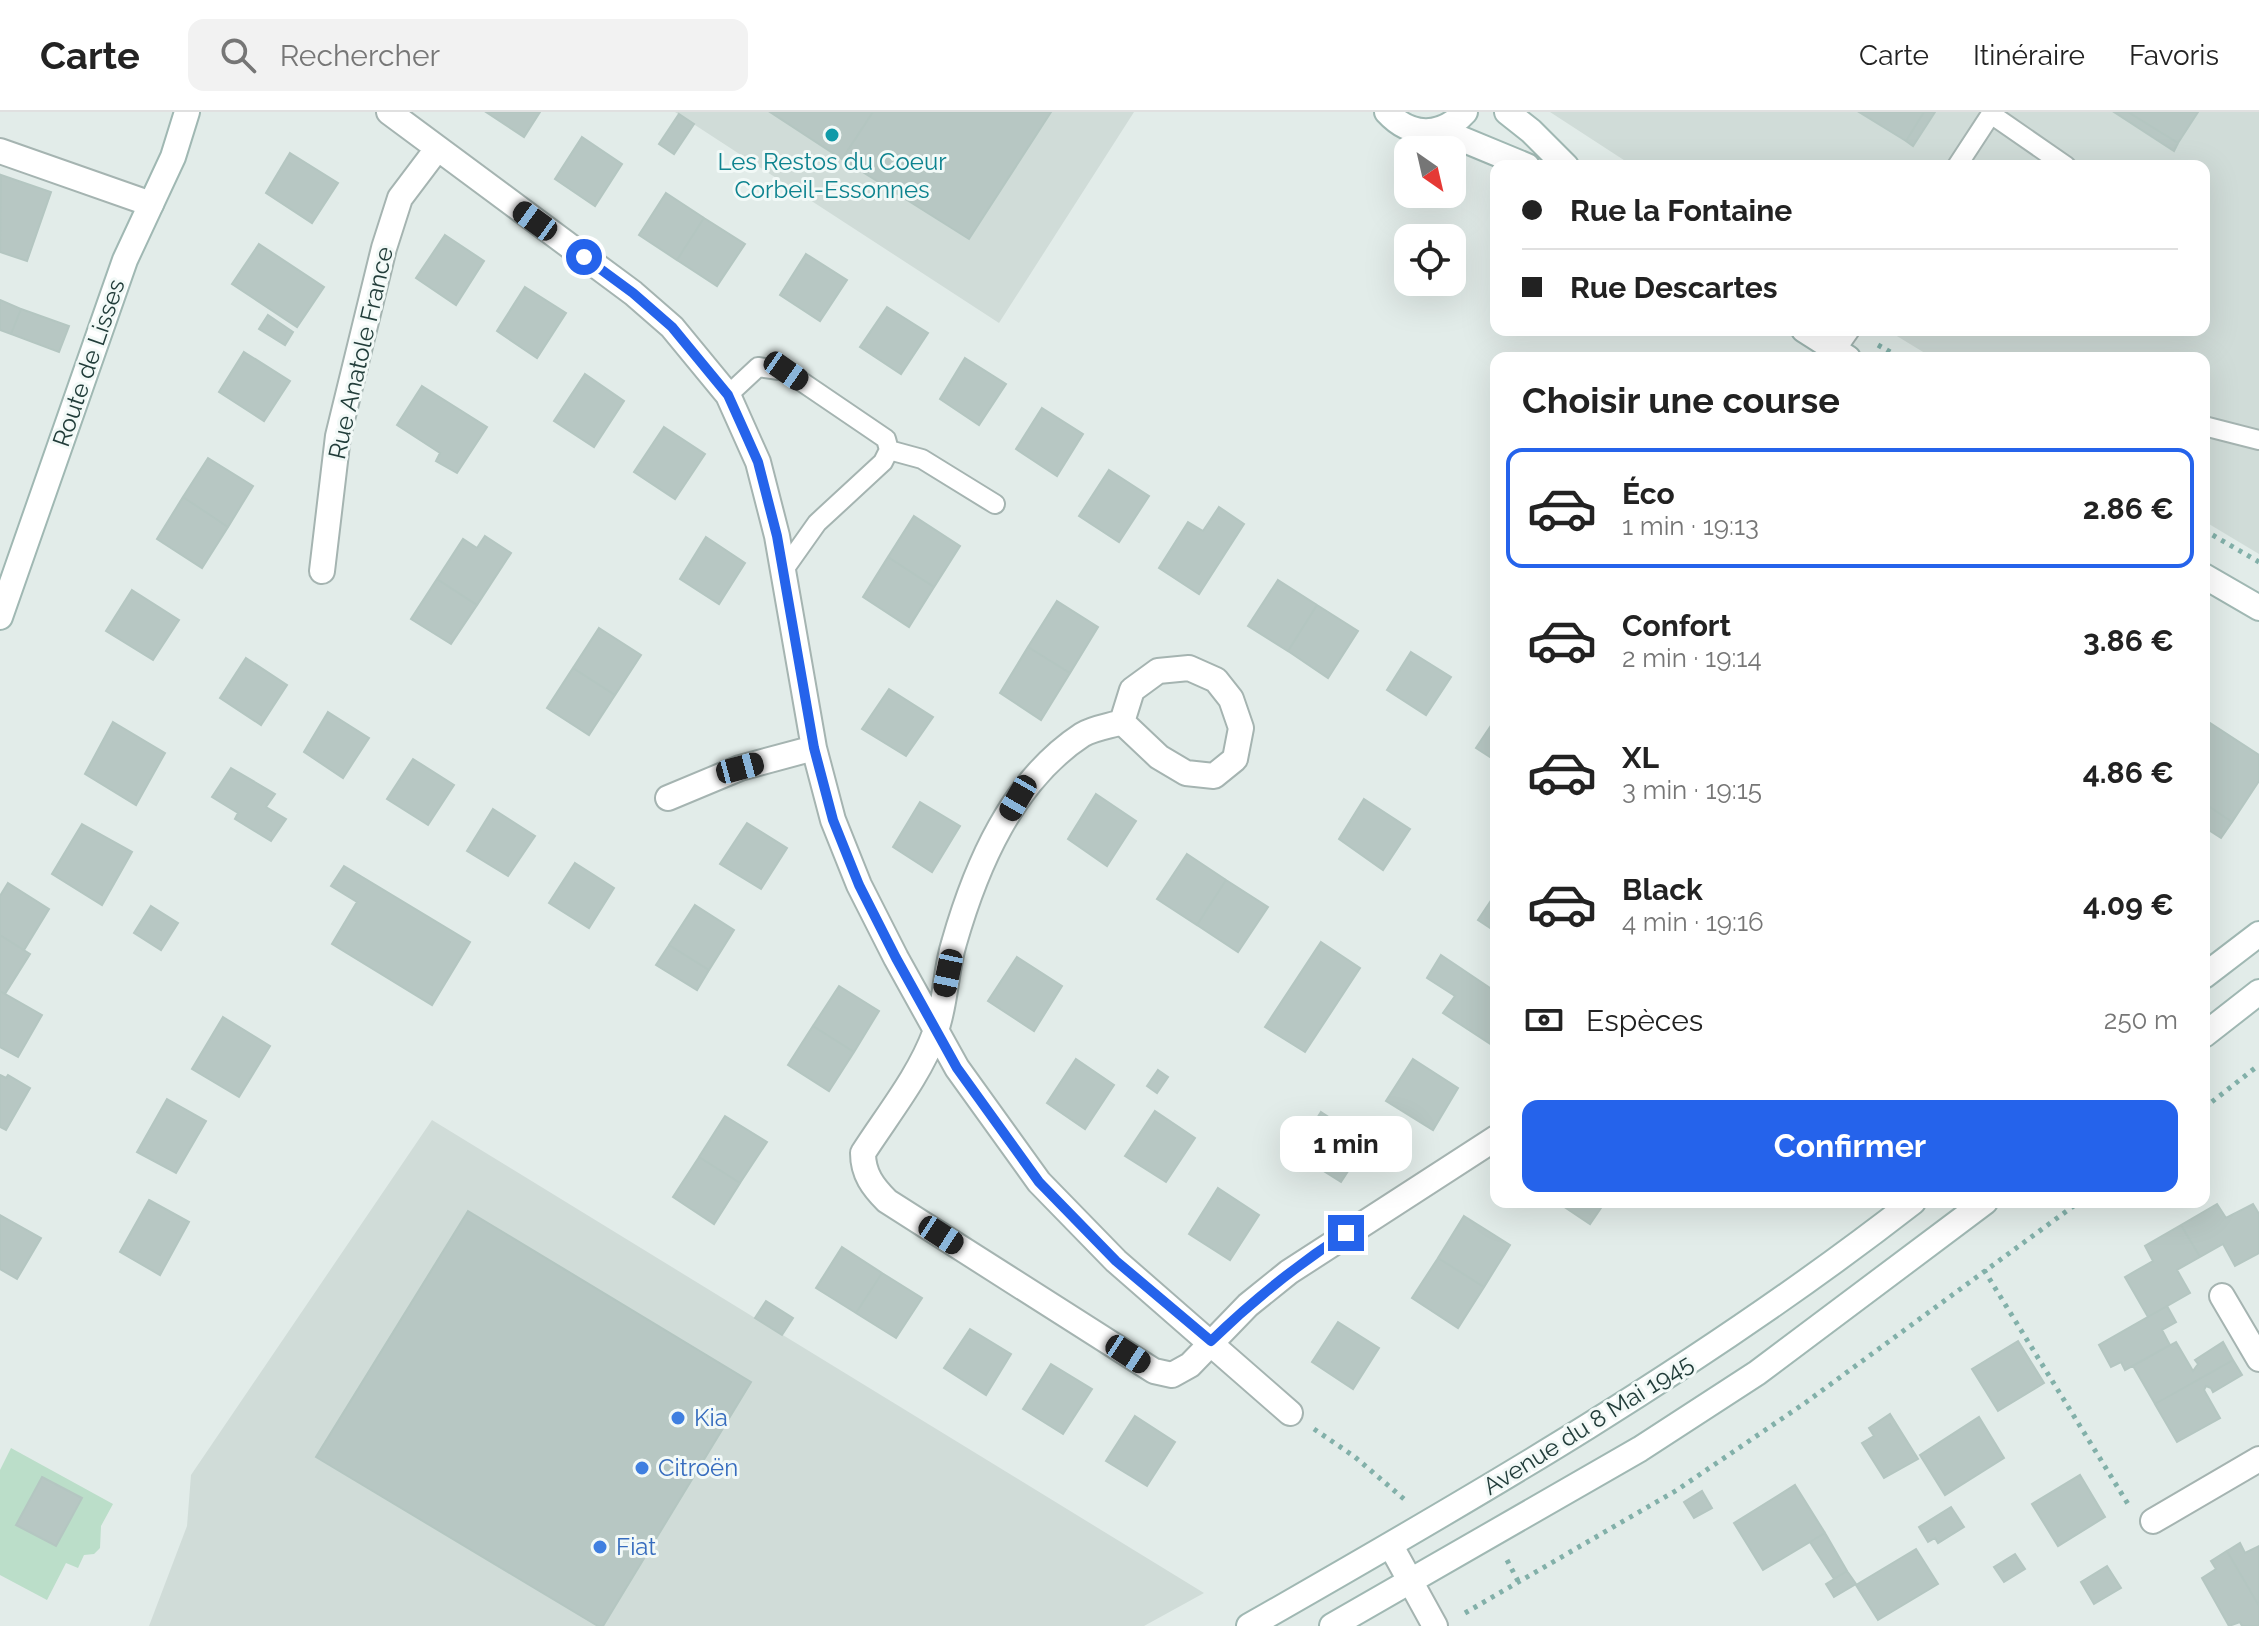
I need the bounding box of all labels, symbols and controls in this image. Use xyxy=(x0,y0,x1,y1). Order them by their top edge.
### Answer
search box xyxy=(188,19,748,91)
text: Carte xyxy=(40,33,140,78)
icon: search xyxy=(216,33,260,77)
text: Rechercher xyxy=(280,38,440,73)
text: Carte xyxy=(1859,39,1929,72)
text: Itinéraire xyxy=(1973,39,2085,72)
text: Favoris xyxy=(2129,39,2219,72)
marker: Les Restos du Coeur Corbeil-Essonnes xyxy=(823,126,841,144)
north arrow xyxy=(1394,136,1466,208)
map controls xyxy=(1394,136,1466,296)
place label: Les Restos du Coeur Corbeil-Essonnes xyxy=(717,147,947,204)
text: Rue la Fontaine xyxy=(1570,193,1792,228)
car xyxy=(509,197,561,245)
button: locate xyxy=(1394,224,1466,296)
route start xyxy=(566,239,602,275)
street label: Rue Anatole France xyxy=(322,244,399,462)
text: Rue Descartes xyxy=(1570,270,1778,305)
street label: Route de Lisses xyxy=(46,275,131,450)
car xyxy=(759,347,813,395)
text: Choisir une course xyxy=(1522,379,1840,421)
icon: car xyxy=(1526,472,1598,544)
text: Éco xyxy=(1622,476,1675,511)
text: 2.86 € xyxy=(2083,491,2174,526)
text: 1 min · 19:13 xyxy=(1622,511,1759,541)
icon: car xyxy=(1526,604,1598,676)
text: Confort xyxy=(1622,608,1731,643)
text: 3.86 € xyxy=(2083,623,2174,658)
text: 2 min · 19:14 xyxy=(1622,643,1762,673)
icon: car xyxy=(1526,736,1598,808)
text: XL xyxy=(1622,740,1659,775)
car xyxy=(714,750,766,786)
text: 4.86 € xyxy=(2083,755,2174,790)
car xyxy=(996,771,1040,825)
text: 3 min · 19:15 xyxy=(1622,775,1762,805)
icon: car xyxy=(1526,868,1598,940)
text: Black xyxy=(1622,872,1703,907)
text: 4.09 € xyxy=(2083,887,2174,922)
text: 4 min · 19:16 xyxy=(1622,907,1764,937)
car xyxy=(931,947,965,999)
icon: cash xyxy=(1522,998,1566,1042)
text: Espèces xyxy=(1586,1003,1703,1038)
text: 250 m xyxy=(2104,1005,2178,1035)
button: Confirmer xyxy=(1522,1100,2178,1192)
callout: 1 min xyxy=(1280,1117,1412,1173)
text: 1 min xyxy=(1313,1129,1379,1159)
car xyxy=(914,1212,968,1258)
route end xyxy=(1328,1215,1364,1251)
car xyxy=(1101,1331,1155,1377)
street label: Avenue du 8 Mai 1945 xyxy=(1477,1348,1698,1501)
place label: Kia xyxy=(694,1403,728,1432)
marker: Kia xyxy=(669,1409,687,1427)
place label: Citroën xyxy=(658,1453,738,1482)
marker: Citroën xyxy=(633,1459,651,1477)
place label: Fiat xyxy=(616,1532,656,1561)
marker: Fiat xyxy=(591,1538,609,1556)

